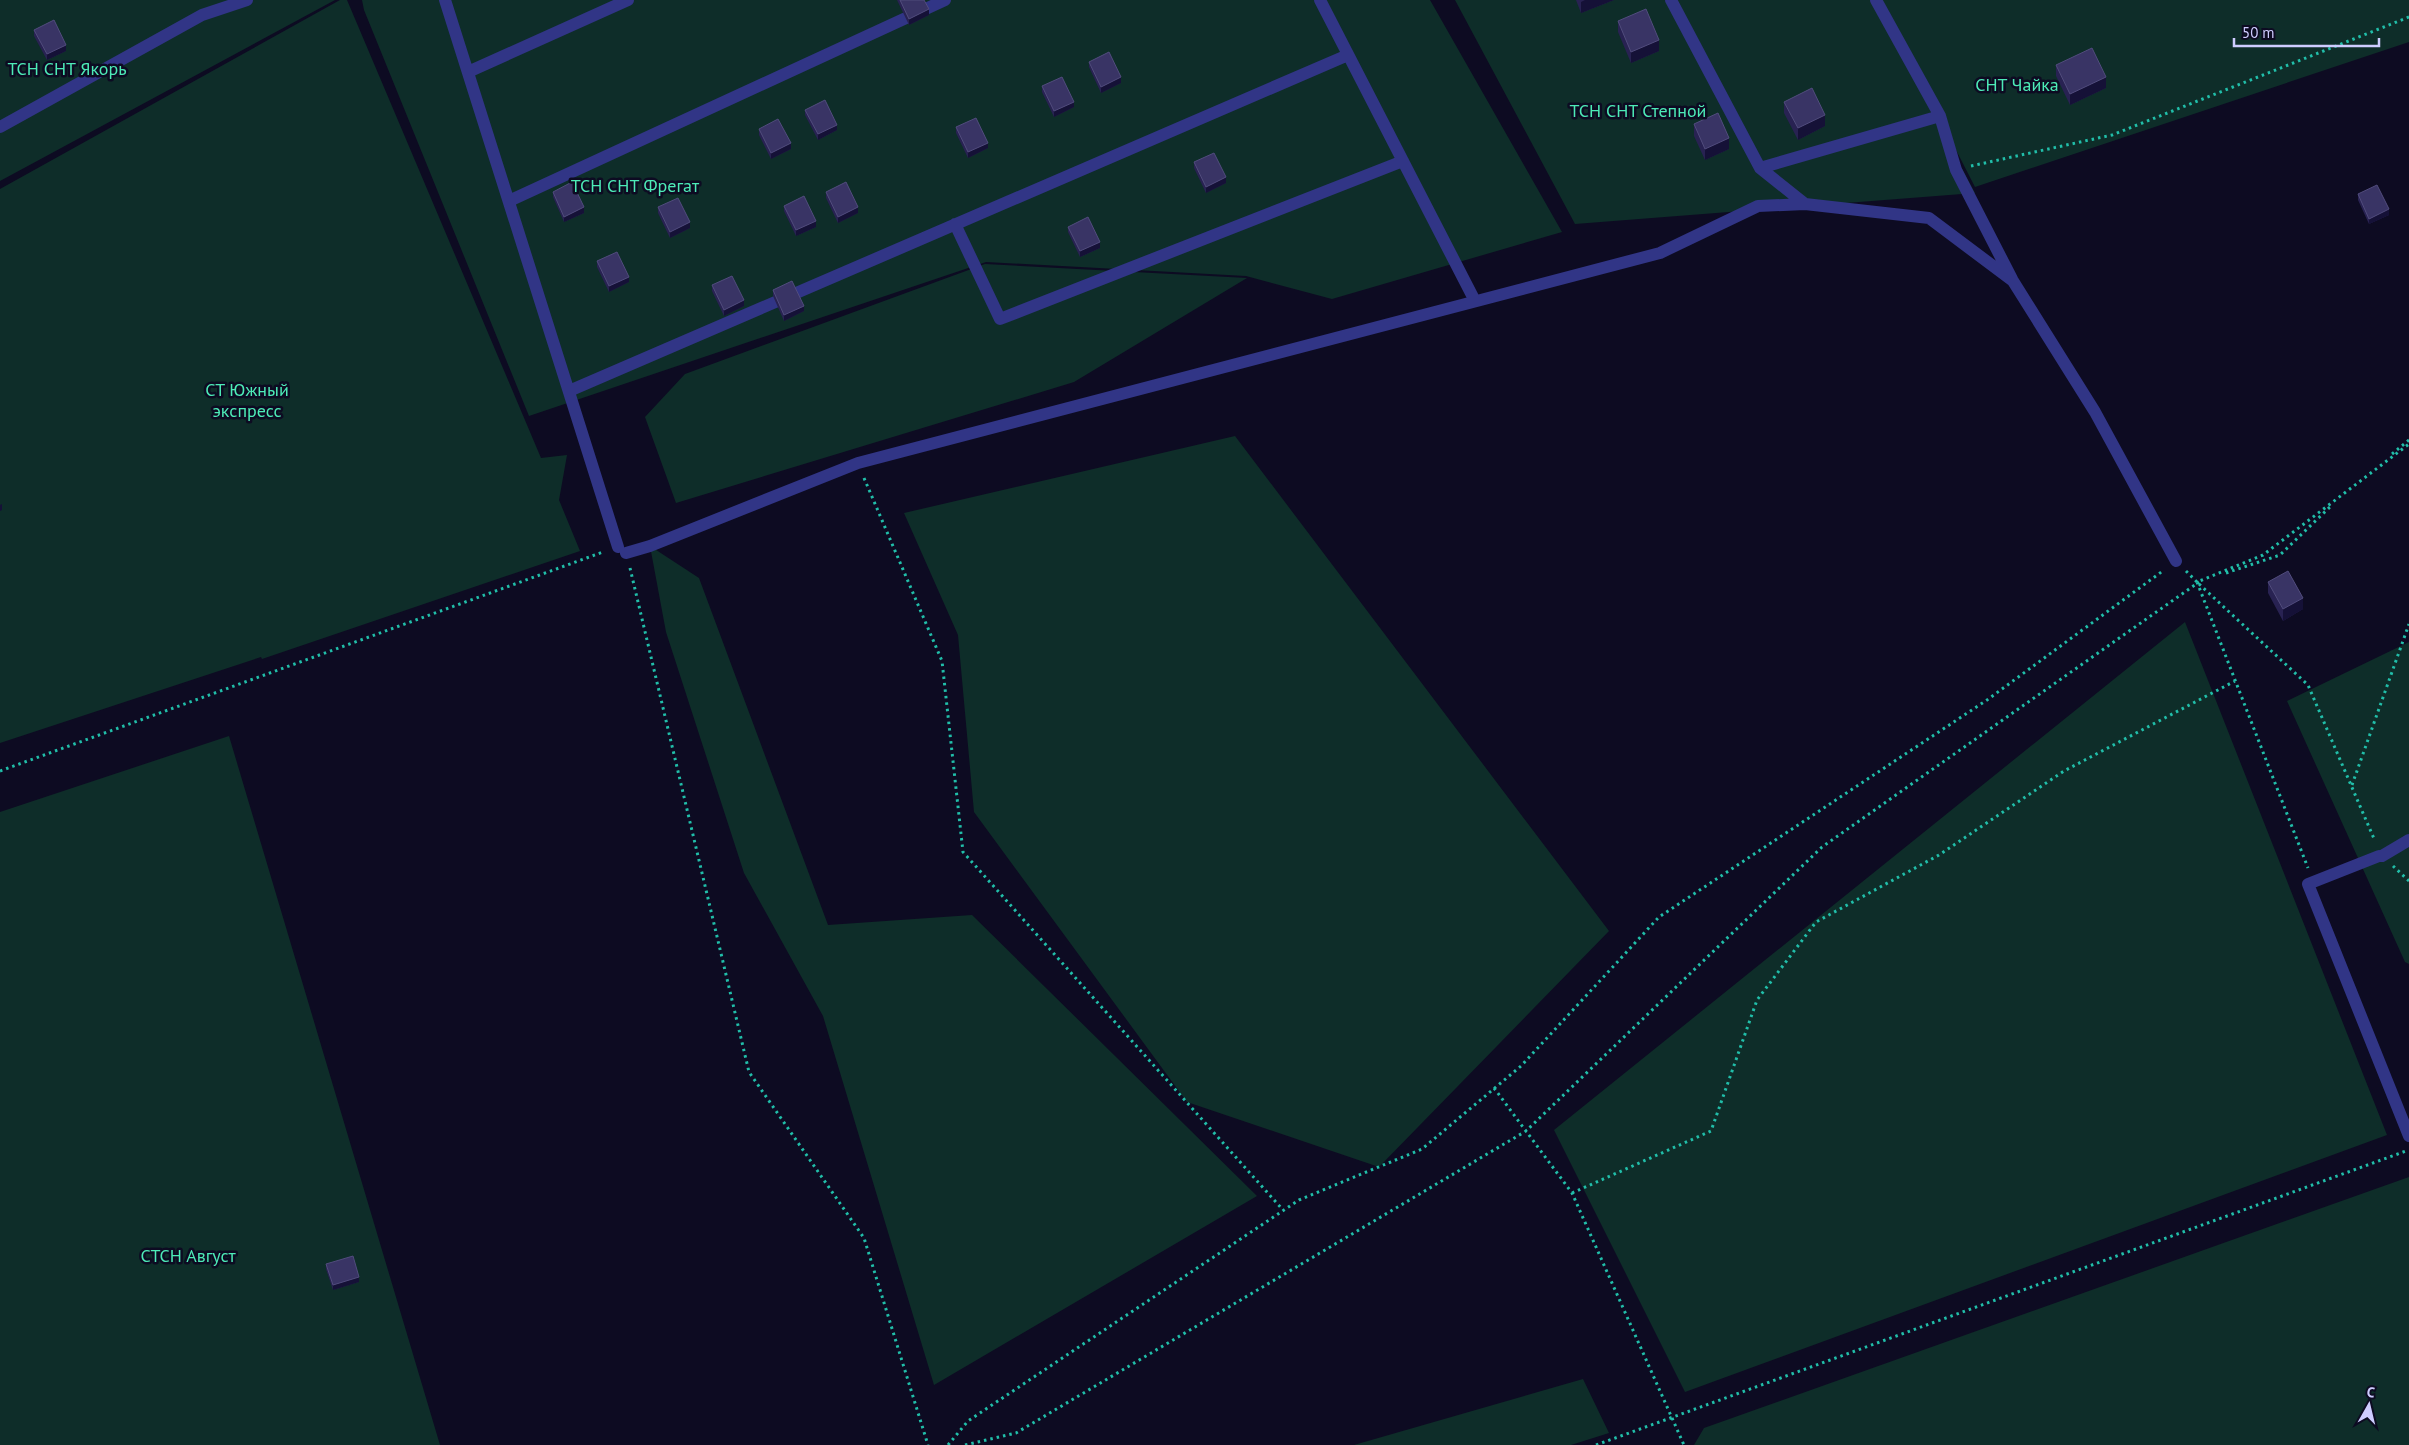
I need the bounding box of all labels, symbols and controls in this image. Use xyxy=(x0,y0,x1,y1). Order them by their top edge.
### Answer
scale bar xyxy=(2234,15,2379,47)
text: 50 m xyxy=(2242,23,2275,42)
park label: ТСН СНТ Якорь xyxy=(7,57,127,80)
park label: СНТ Чайка xyxy=(1975,73,2059,96)
park label: ТСН СНТ Степной xyxy=(1570,99,1706,122)
park label: ТСН СНТ Фрегат xyxy=(571,174,700,197)
park label: СТ Южный экспресс xyxy=(205,378,289,422)
park label: СТСН Август xyxy=(140,1244,236,1267)
north arrow xyxy=(2344,1380,2394,1430)
text: С xyxy=(2366,1383,2376,1402)

